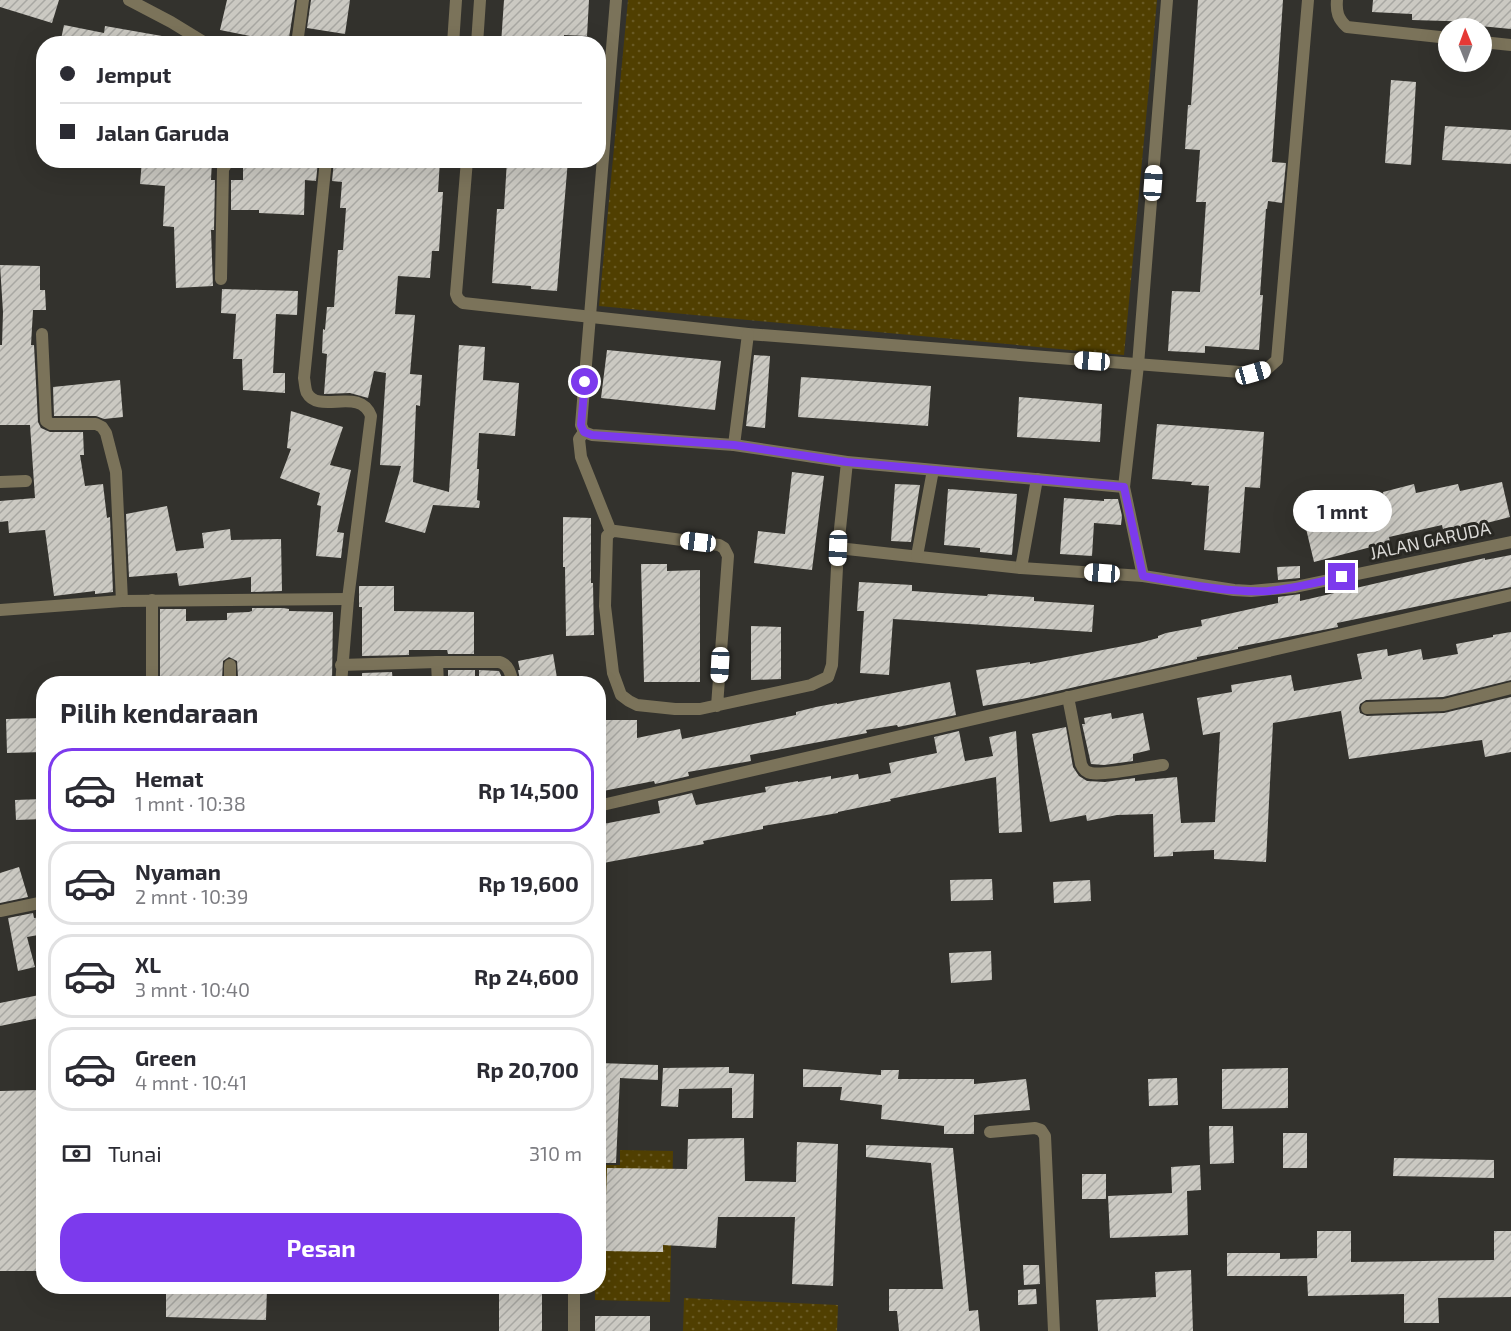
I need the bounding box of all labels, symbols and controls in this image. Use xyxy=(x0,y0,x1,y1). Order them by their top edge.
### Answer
north arrow xyxy=(1438,18,1492,72)
map controls xyxy=(1438,18,1492,72)
text: Jemput xyxy=(96,61,171,87)
text: Jalan Garuda xyxy=(96,119,229,145)
car xyxy=(1143,164,1163,202)
car xyxy=(1073,351,1111,371)
car xyxy=(1233,359,1273,387)
route start xyxy=(571,368,598,395)
callout: 1 mnt xyxy=(1292,490,1392,532)
text: 1 mnt xyxy=(1317,499,1368,523)
street label: JALAN GARUDA xyxy=(1367,516,1493,564)
car xyxy=(828,530,848,566)
car xyxy=(679,531,717,553)
car xyxy=(1083,563,1121,583)
route end xyxy=(1328,563,1355,590)
car xyxy=(710,647,730,683)
text: Pilih kendaraan xyxy=(60,696,259,728)
icon: car xyxy=(63,763,117,817)
text: Hemat xyxy=(135,765,204,791)
text: Rp 14,500 xyxy=(478,777,579,803)
text: 1 mnt · 10:38 xyxy=(135,791,246,815)
icon: car xyxy=(63,856,117,910)
text: Nyaman xyxy=(135,858,221,884)
text: Rp 19,600 xyxy=(478,870,579,896)
text: 2 mnt · 10:39 xyxy=(135,884,248,908)
icon: car xyxy=(63,949,117,1003)
text: XL xyxy=(135,951,161,977)
text: Rp 24,600 xyxy=(474,963,579,989)
text: 3 mnt · 10:40 xyxy=(135,977,250,1001)
icon: car xyxy=(63,1042,117,1096)
text: Green xyxy=(135,1044,197,1070)
text: Rp 20,700 xyxy=(476,1056,579,1082)
text: 4 mnt · 10:41 xyxy=(135,1070,247,1094)
icon: cash xyxy=(60,1137,93,1170)
text: Tunai xyxy=(108,1140,162,1166)
text: 310 m xyxy=(529,1141,582,1165)
button: Pesan xyxy=(60,1213,582,1282)

